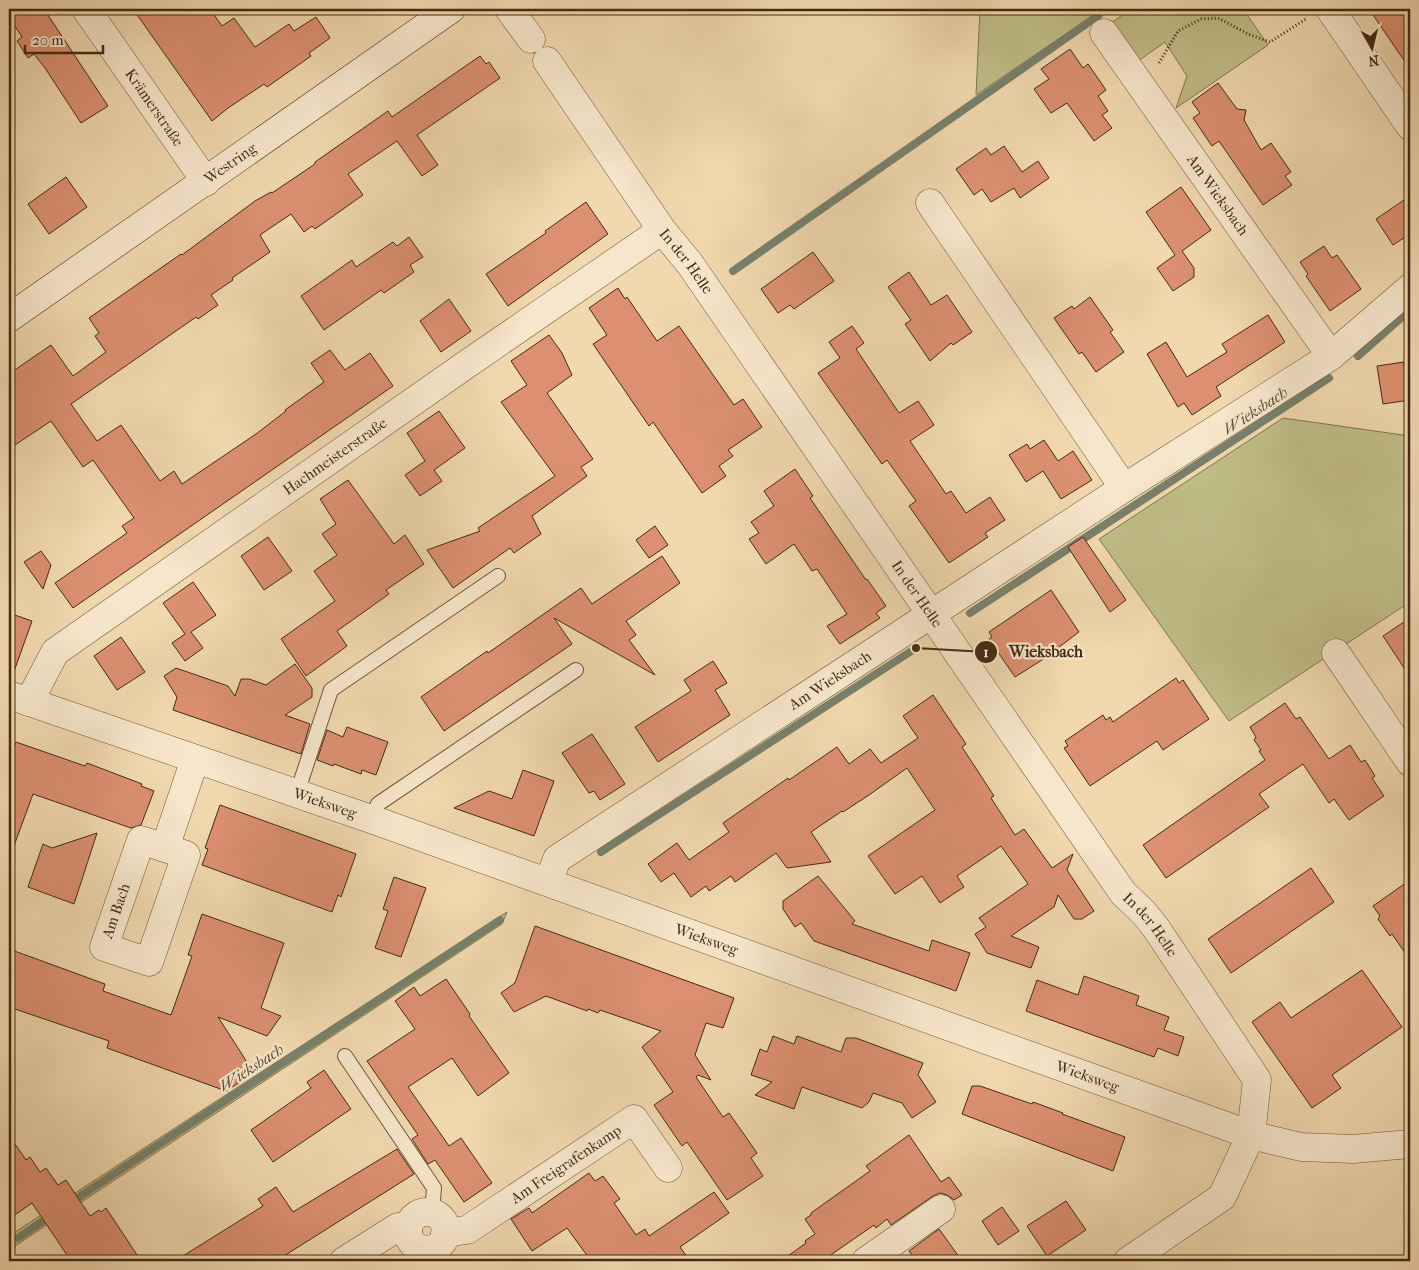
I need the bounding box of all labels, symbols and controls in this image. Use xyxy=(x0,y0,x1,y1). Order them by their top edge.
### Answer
scale bar xyxy=(25,22,102,54)
north arrow xyxy=(1346,22,1396,72)
text: 20 m xyxy=(32,31,64,49)
text: N xyxy=(1367,51,1380,70)
street label: Krämerstraße xyxy=(121,65,188,150)
street label: Westring xyxy=(200,138,261,188)
street label: Am Wieksbach xyxy=(1183,150,1253,239)
street label: In der Helle xyxy=(656,225,717,298)
water label: Wieksbach xyxy=(1219,383,1291,438)
street label: Hachmeisterstraße xyxy=(280,413,391,499)
street label: In der Helle xyxy=(888,557,947,631)
callout: Wieksbach xyxy=(974,636,1093,667)
text: Wieksbach xyxy=(1008,642,1084,661)
text: 1 xyxy=(983,643,989,661)
street label: Am Wieksbach xyxy=(785,647,875,714)
street label: Wieksweg xyxy=(290,784,360,823)
street label: Am Bach xyxy=(98,881,134,942)
street label: In der Helle xyxy=(1119,889,1182,961)
street label: Wieksweg xyxy=(671,919,741,959)
water label: Wieksbach xyxy=(215,1040,287,1095)
street label: Wieksweg xyxy=(1053,1056,1123,1096)
street label: Am Freigrafenkamp xyxy=(506,1121,625,1208)

